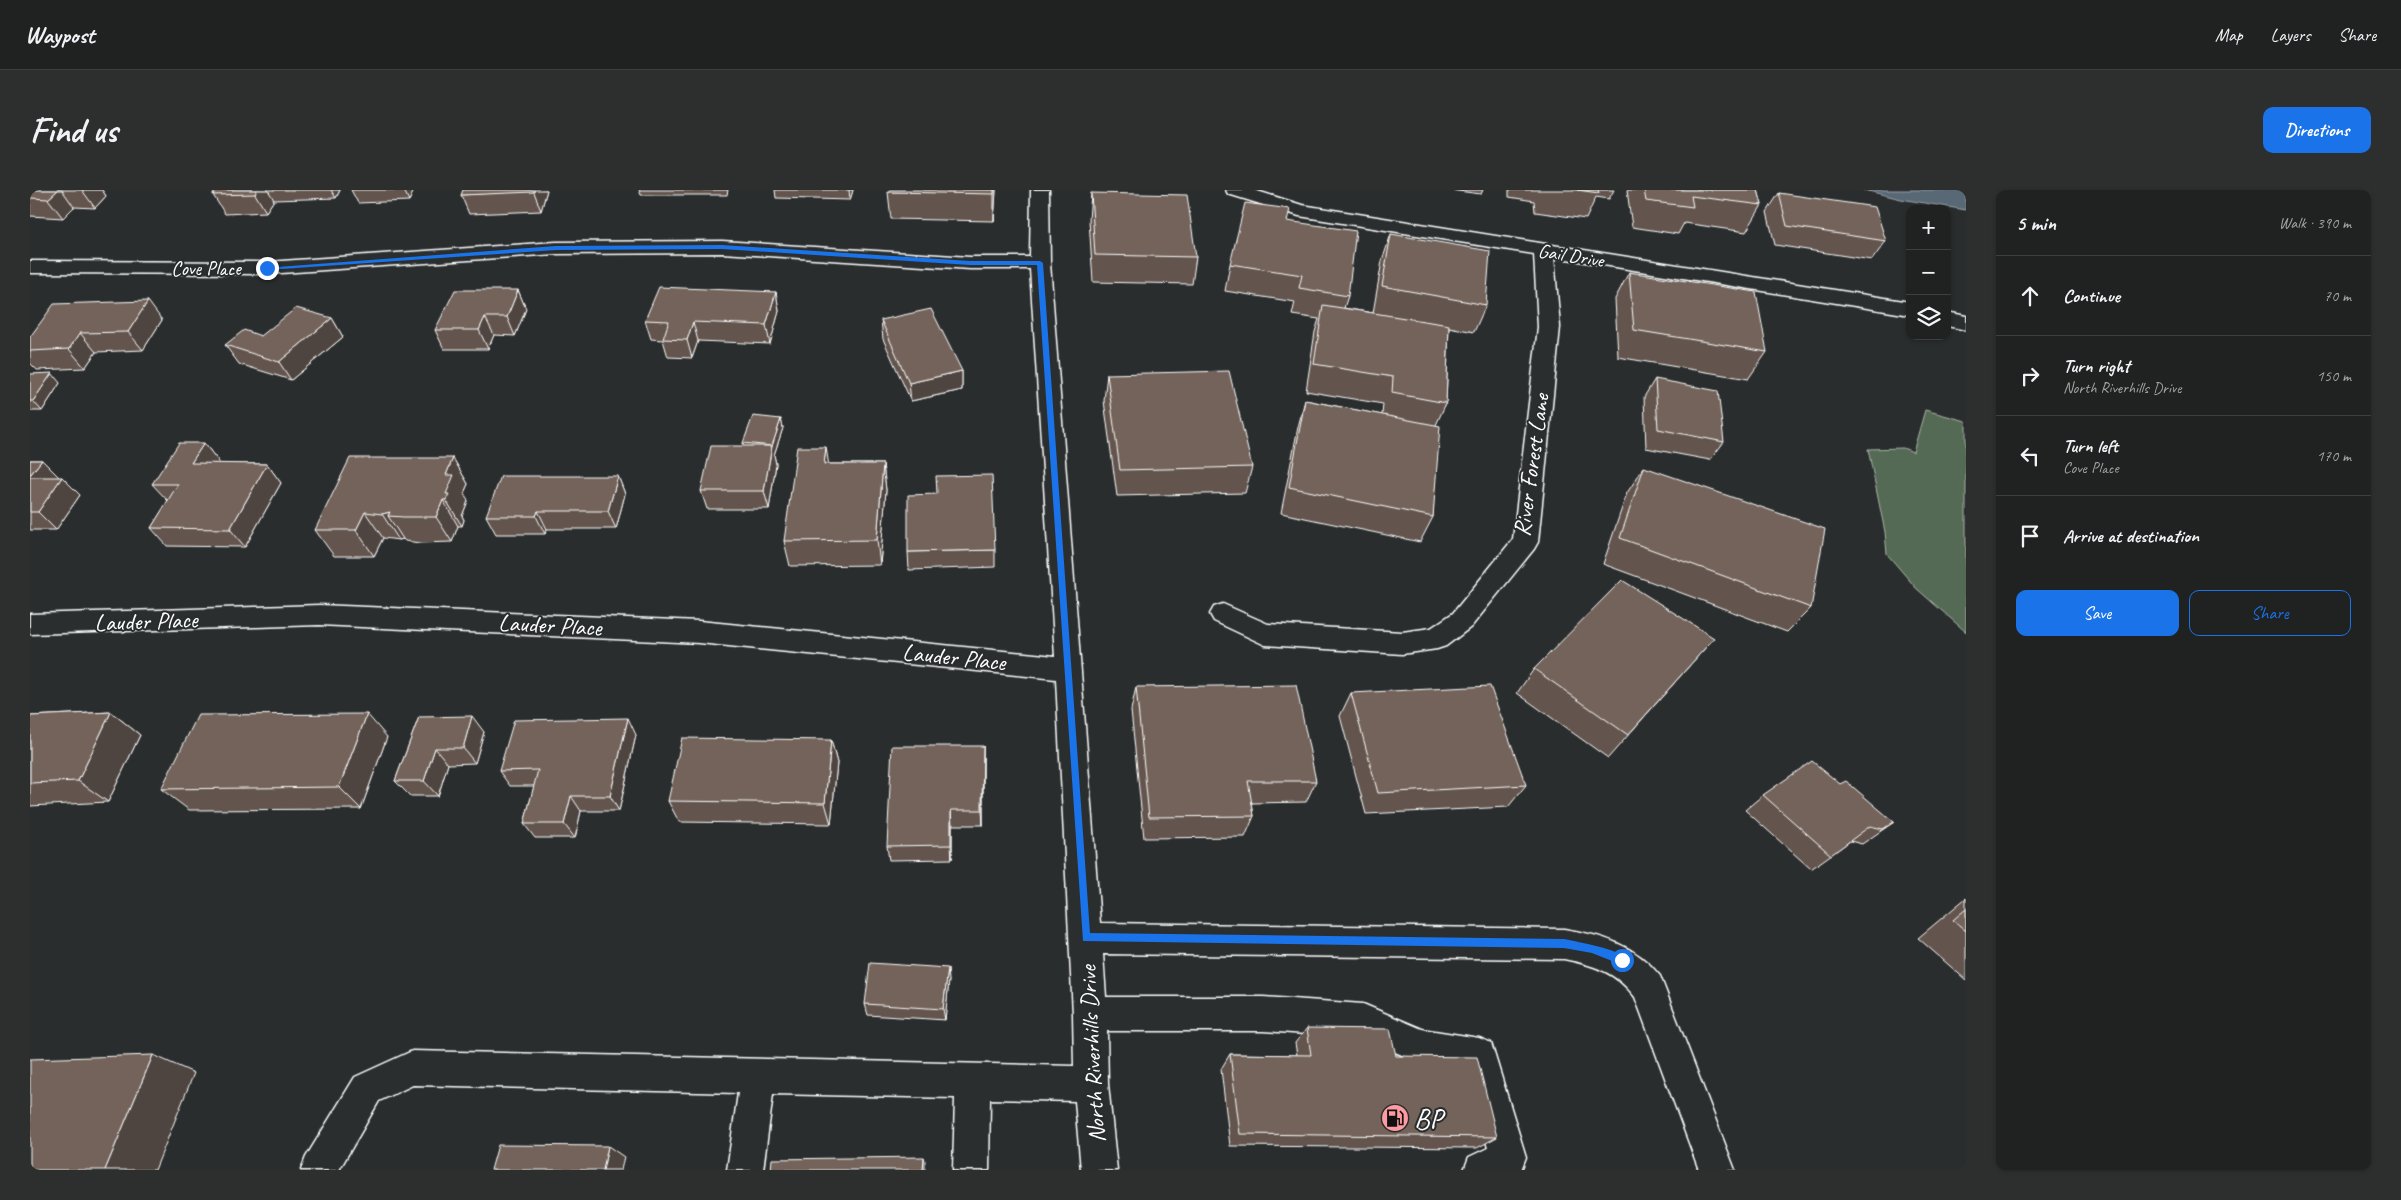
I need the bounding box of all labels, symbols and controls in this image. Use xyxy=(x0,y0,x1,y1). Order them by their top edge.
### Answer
text: Waypost xyxy=(25,20,95,50)
text: Map xyxy=(2215,24,2243,46)
text: Layers xyxy=(2271,24,2310,46)
text: Share xyxy=(2338,24,2376,46)
button: Directions xyxy=(2263,107,2371,153)
text: Find us xyxy=(30,108,117,153)
map controls xyxy=(1906,205,1951,340)
button: + xyxy=(1906,205,1951,250)
text: 5 min xyxy=(2016,210,2056,236)
text: Walk · 390 m xyxy=(2279,213,2351,233)
street label: Gail Drive xyxy=(1536,238,1607,273)
button: − xyxy=(1906,250,1951,295)
street label: Cove Place xyxy=(171,256,242,281)
route end xyxy=(256,257,279,280)
icon: ahead xyxy=(2016,282,2044,310)
text: Continue xyxy=(2063,284,2120,308)
text: 70 m xyxy=(2324,286,2351,306)
button: layers xyxy=(1906,295,1951,340)
text: Turn right xyxy=(2063,354,2130,378)
icon: right xyxy=(2016,362,2044,390)
text: 150 m xyxy=(2317,366,2351,386)
text: North Riverhills Drive xyxy=(2063,378,2181,398)
street label: River Forest Lane xyxy=(1506,390,1556,538)
text: Turn left xyxy=(2063,434,2118,458)
icon: left xyxy=(2016,442,2044,470)
text: 170 m xyxy=(2317,446,2351,466)
text: Cove Place xyxy=(2063,458,2119,478)
icon: arrive xyxy=(2016,522,2044,550)
text: Arrive at destination xyxy=(2063,524,2199,548)
button: Save xyxy=(2016,590,2179,636)
button: Share xyxy=(2189,590,2351,636)
street label: Lauder Place xyxy=(94,604,200,638)
street label: Lauder Place xyxy=(498,607,605,643)
street label: Lauder Place xyxy=(901,637,1009,678)
route start xyxy=(1611,949,1634,972)
street label: North Riverhills Drive xyxy=(1072,962,1112,1143)
place label: BP xyxy=(1414,1100,1446,1137)
fuel station icon: BP xyxy=(1380,1103,1410,1133)

